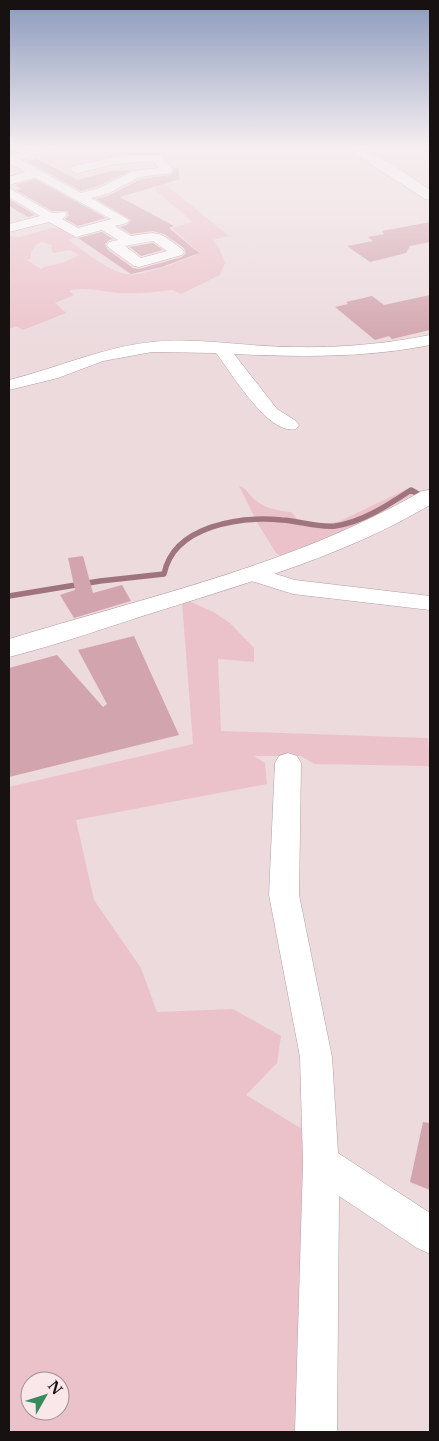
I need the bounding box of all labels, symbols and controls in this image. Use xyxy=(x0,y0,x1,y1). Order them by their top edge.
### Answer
north arrow xyxy=(20,1371,70,1421)
text: N xyxy=(44,1377,66,1399)

